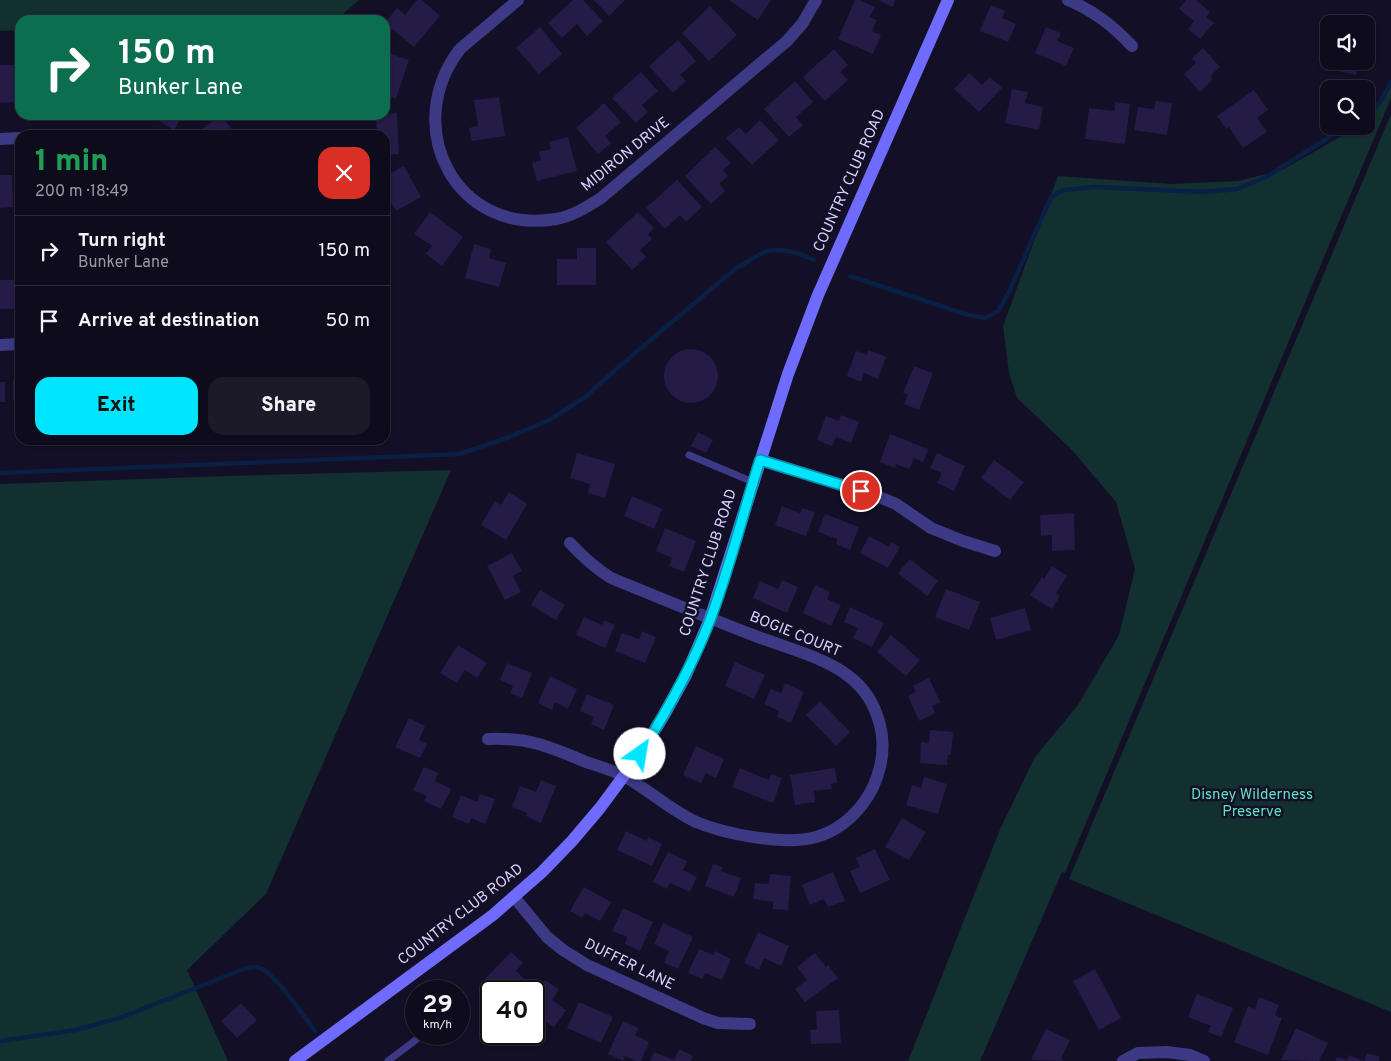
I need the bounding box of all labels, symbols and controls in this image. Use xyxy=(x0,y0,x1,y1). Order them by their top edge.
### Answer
map controls xyxy=(1320,15,1375,135)
button: sound xyxy=(1320,15,1375,70)
text: 150 m xyxy=(118,32,216,76)
icon: right xyxy=(35,35,100,100)
text: Bunker Lane xyxy=(118,75,243,102)
button: search xyxy=(1320,80,1375,135)
street label: COUNTRY CLUB ROAD xyxy=(810,107,890,255)
street label: MIDIRON DRIVE xyxy=(578,114,674,196)
text: 1 min xyxy=(35,144,108,181)
button: close xyxy=(318,147,370,199)
text: 200 m · 18:49 xyxy=(35,182,129,202)
text: Turn right xyxy=(78,229,166,253)
icon: right xyxy=(35,237,63,265)
text: 150 m xyxy=(318,239,370,263)
text: Bunker Lane xyxy=(78,253,169,273)
icon: arrive xyxy=(35,307,63,335)
text: Arrive at destination xyxy=(78,309,259,333)
text: 50 m xyxy=(325,309,370,333)
button: Exit xyxy=(35,377,198,435)
button: Share xyxy=(208,377,370,435)
pin xyxy=(840,470,882,512)
icon: arrive xyxy=(847,477,875,505)
street label: COUNTRY CLUB ROAD xyxy=(676,487,742,639)
street label: BOGIE COURT xyxy=(747,608,843,662)
position arrow xyxy=(613,727,665,779)
park label: Disney Wilderness Preserve xyxy=(1191,786,1313,822)
street label: COUNTRY CLUB ROAD xyxy=(394,860,528,970)
street label: DUFFER LANE xyxy=(581,935,677,995)
speed limit sign: 40 xyxy=(480,980,545,1045)
text: 29 xyxy=(422,990,453,1022)
text: km/h xyxy=(423,1017,452,1033)

